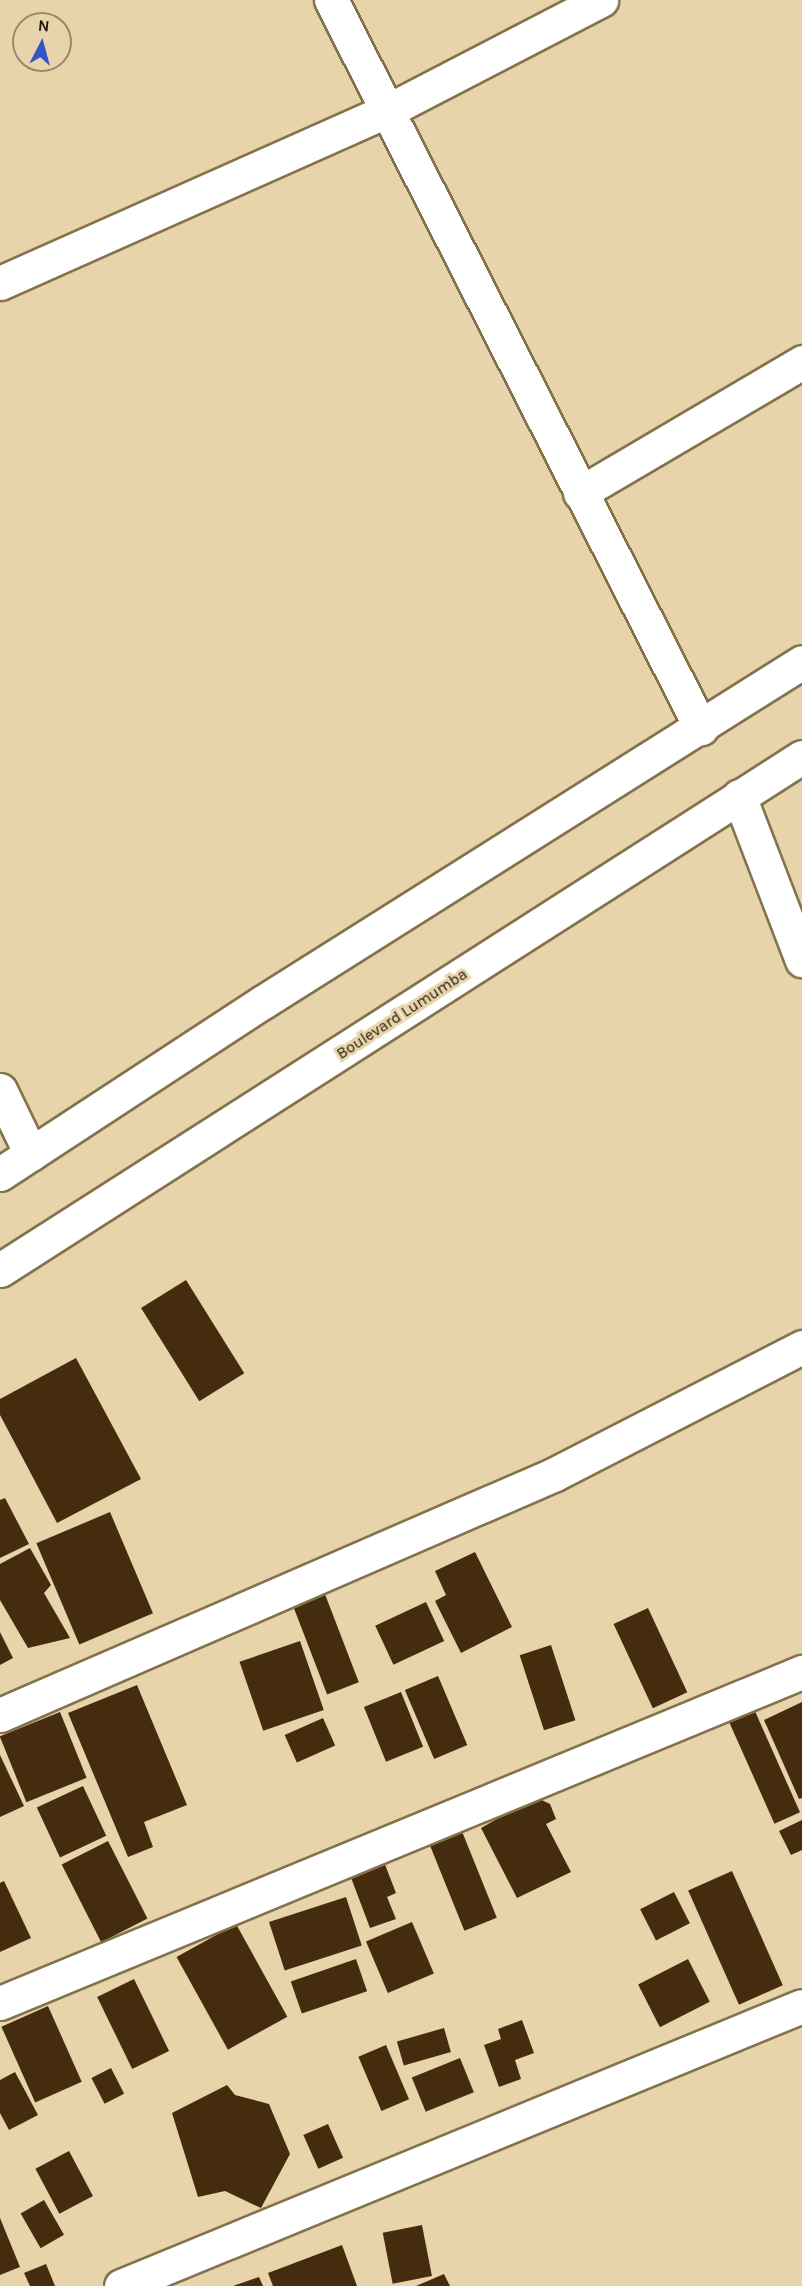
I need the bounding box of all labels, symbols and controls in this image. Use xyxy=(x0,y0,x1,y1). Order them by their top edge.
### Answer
north arrow xyxy=(12,12,72,72)
text: N xyxy=(37,16,50,36)
street label: Boulevard Lumumba xyxy=(333,965,471,1063)

